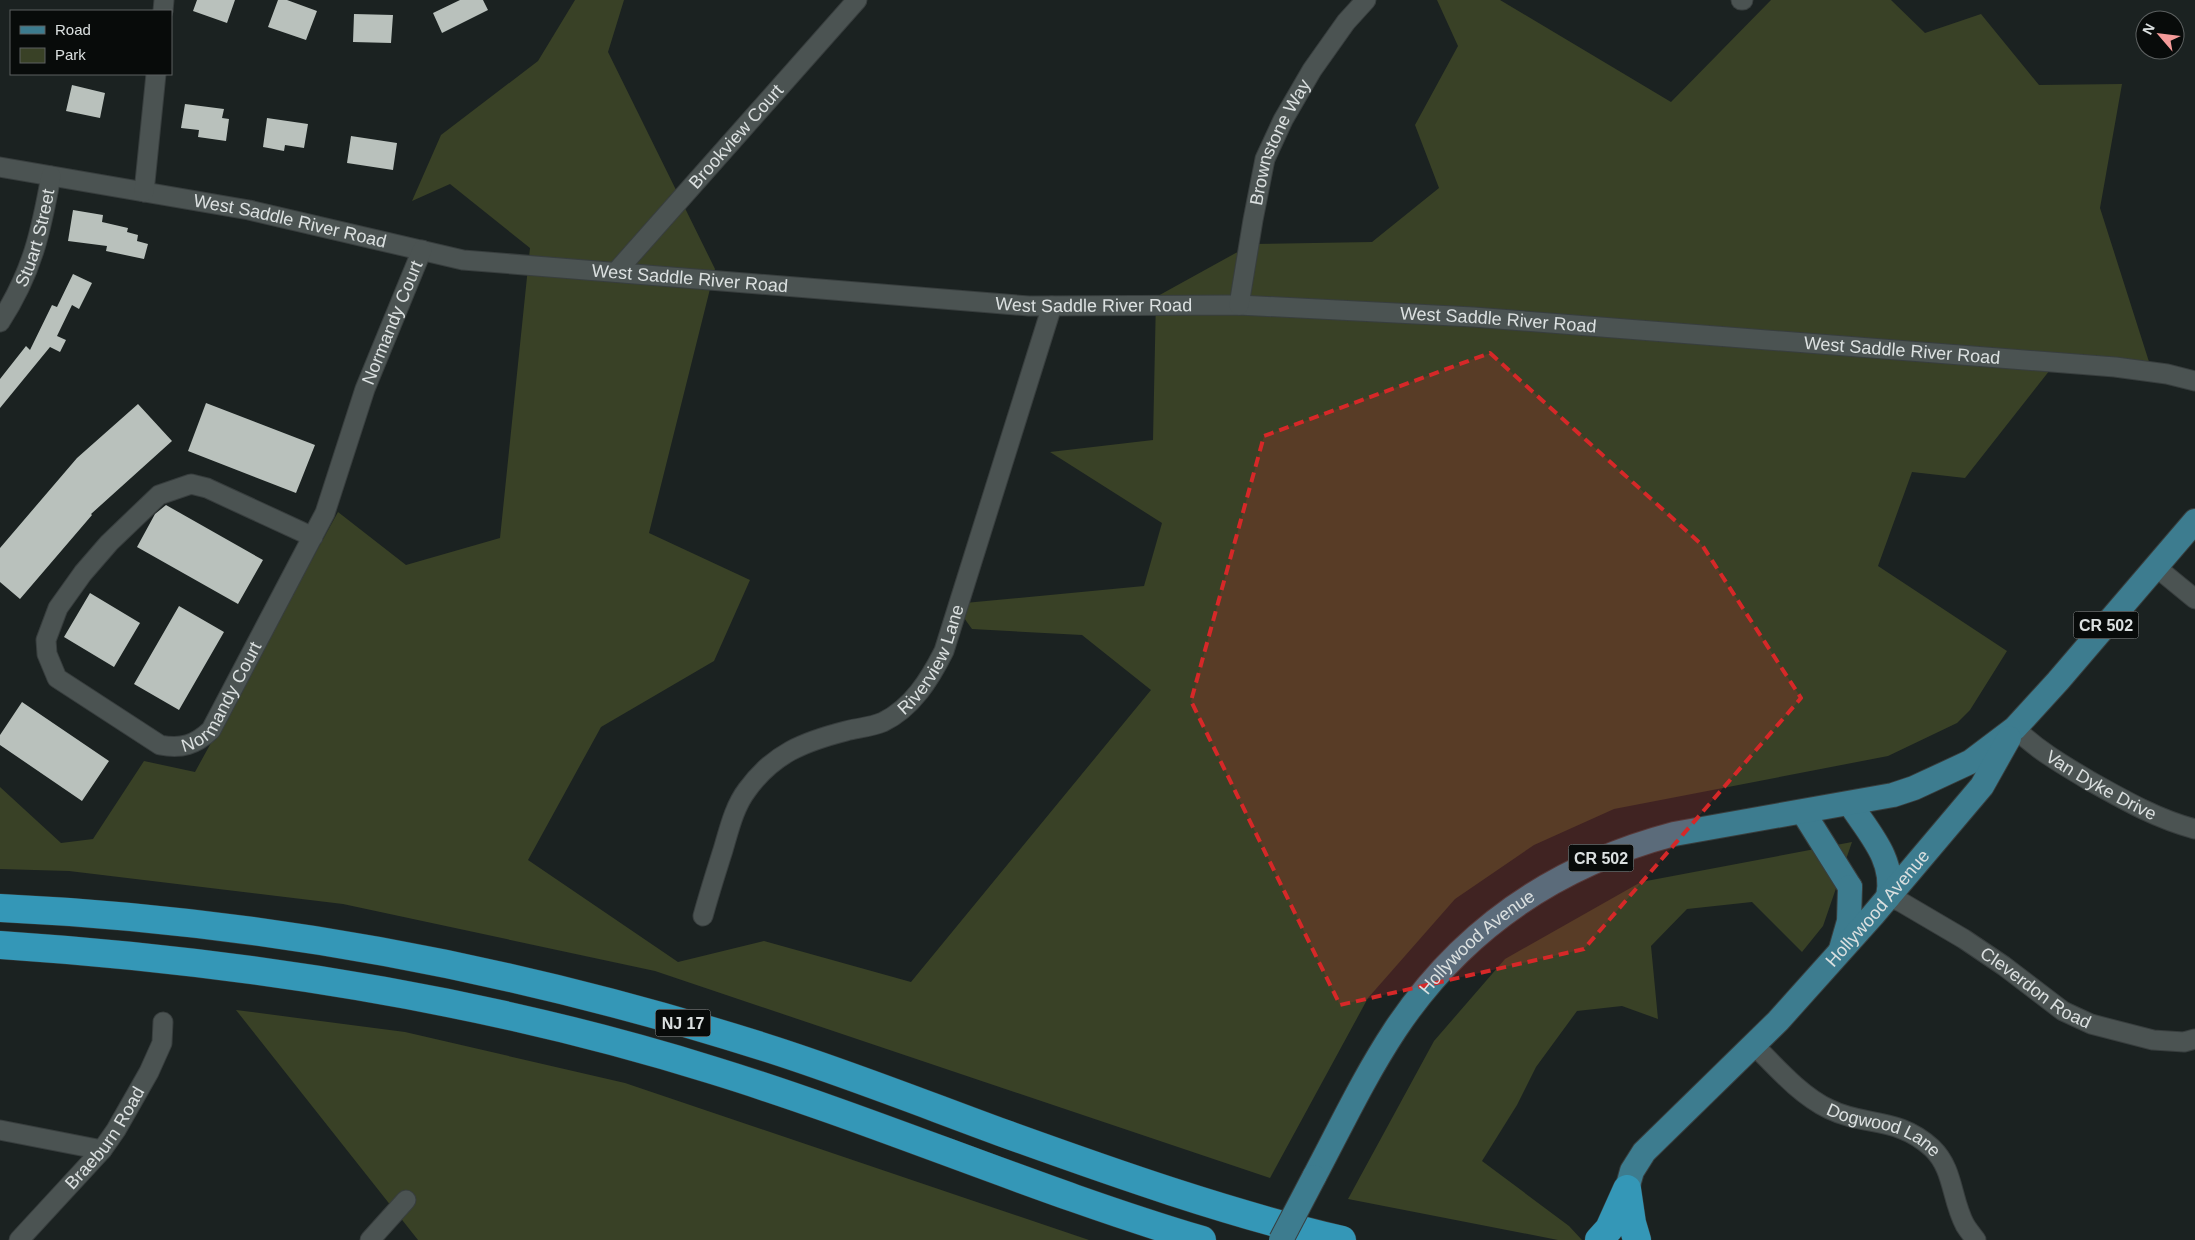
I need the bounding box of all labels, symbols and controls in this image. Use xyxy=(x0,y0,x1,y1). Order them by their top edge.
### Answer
legend xyxy=(10,10,172,75)
north arrow xyxy=(2135,10,2185,60)
text: Road xyxy=(55,21,91,38)
text: N xyxy=(2139,21,2158,37)
text: Park xyxy=(55,46,86,63)
street label: Brownstone Way xyxy=(1246,76,1314,207)
street label: Brookview Court xyxy=(685,80,787,193)
street label: Stuart Street xyxy=(11,187,58,290)
street label: West Saddle River Road xyxy=(192,191,388,252)
street label: Normandy Court xyxy=(358,258,427,388)
street label: West Saddle River Road xyxy=(591,260,789,296)
street label: West Saddle River Road xyxy=(995,293,1192,316)
street label: West Saddle River Road xyxy=(1400,303,1597,337)
street label: West Saddle River Road xyxy=(1803,333,2001,368)
street label: Riverview Lane xyxy=(894,602,968,719)
road number: CR 502 xyxy=(2074,612,2138,638)
street label: Normandy Court xyxy=(179,638,265,756)
street label: Van Dyke Drive xyxy=(2042,746,2160,824)
road number: CR 502 xyxy=(1568,844,1634,871)
street label: Hollywood Avenue xyxy=(1822,846,1934,971)
street label: Hollywood Avenue xyxy=(1415,886,1538,998)
street label: Cleverdon Road xyxy=(1977,943,2094,1033)
road number: NJ 17 xyxy=(656,1010,710,1036)
street label: Braeburn Road xyxy=(61,1083,149,1193)
street label: Dogwood Lane xyxy=(1824,1099,1945,1161)

